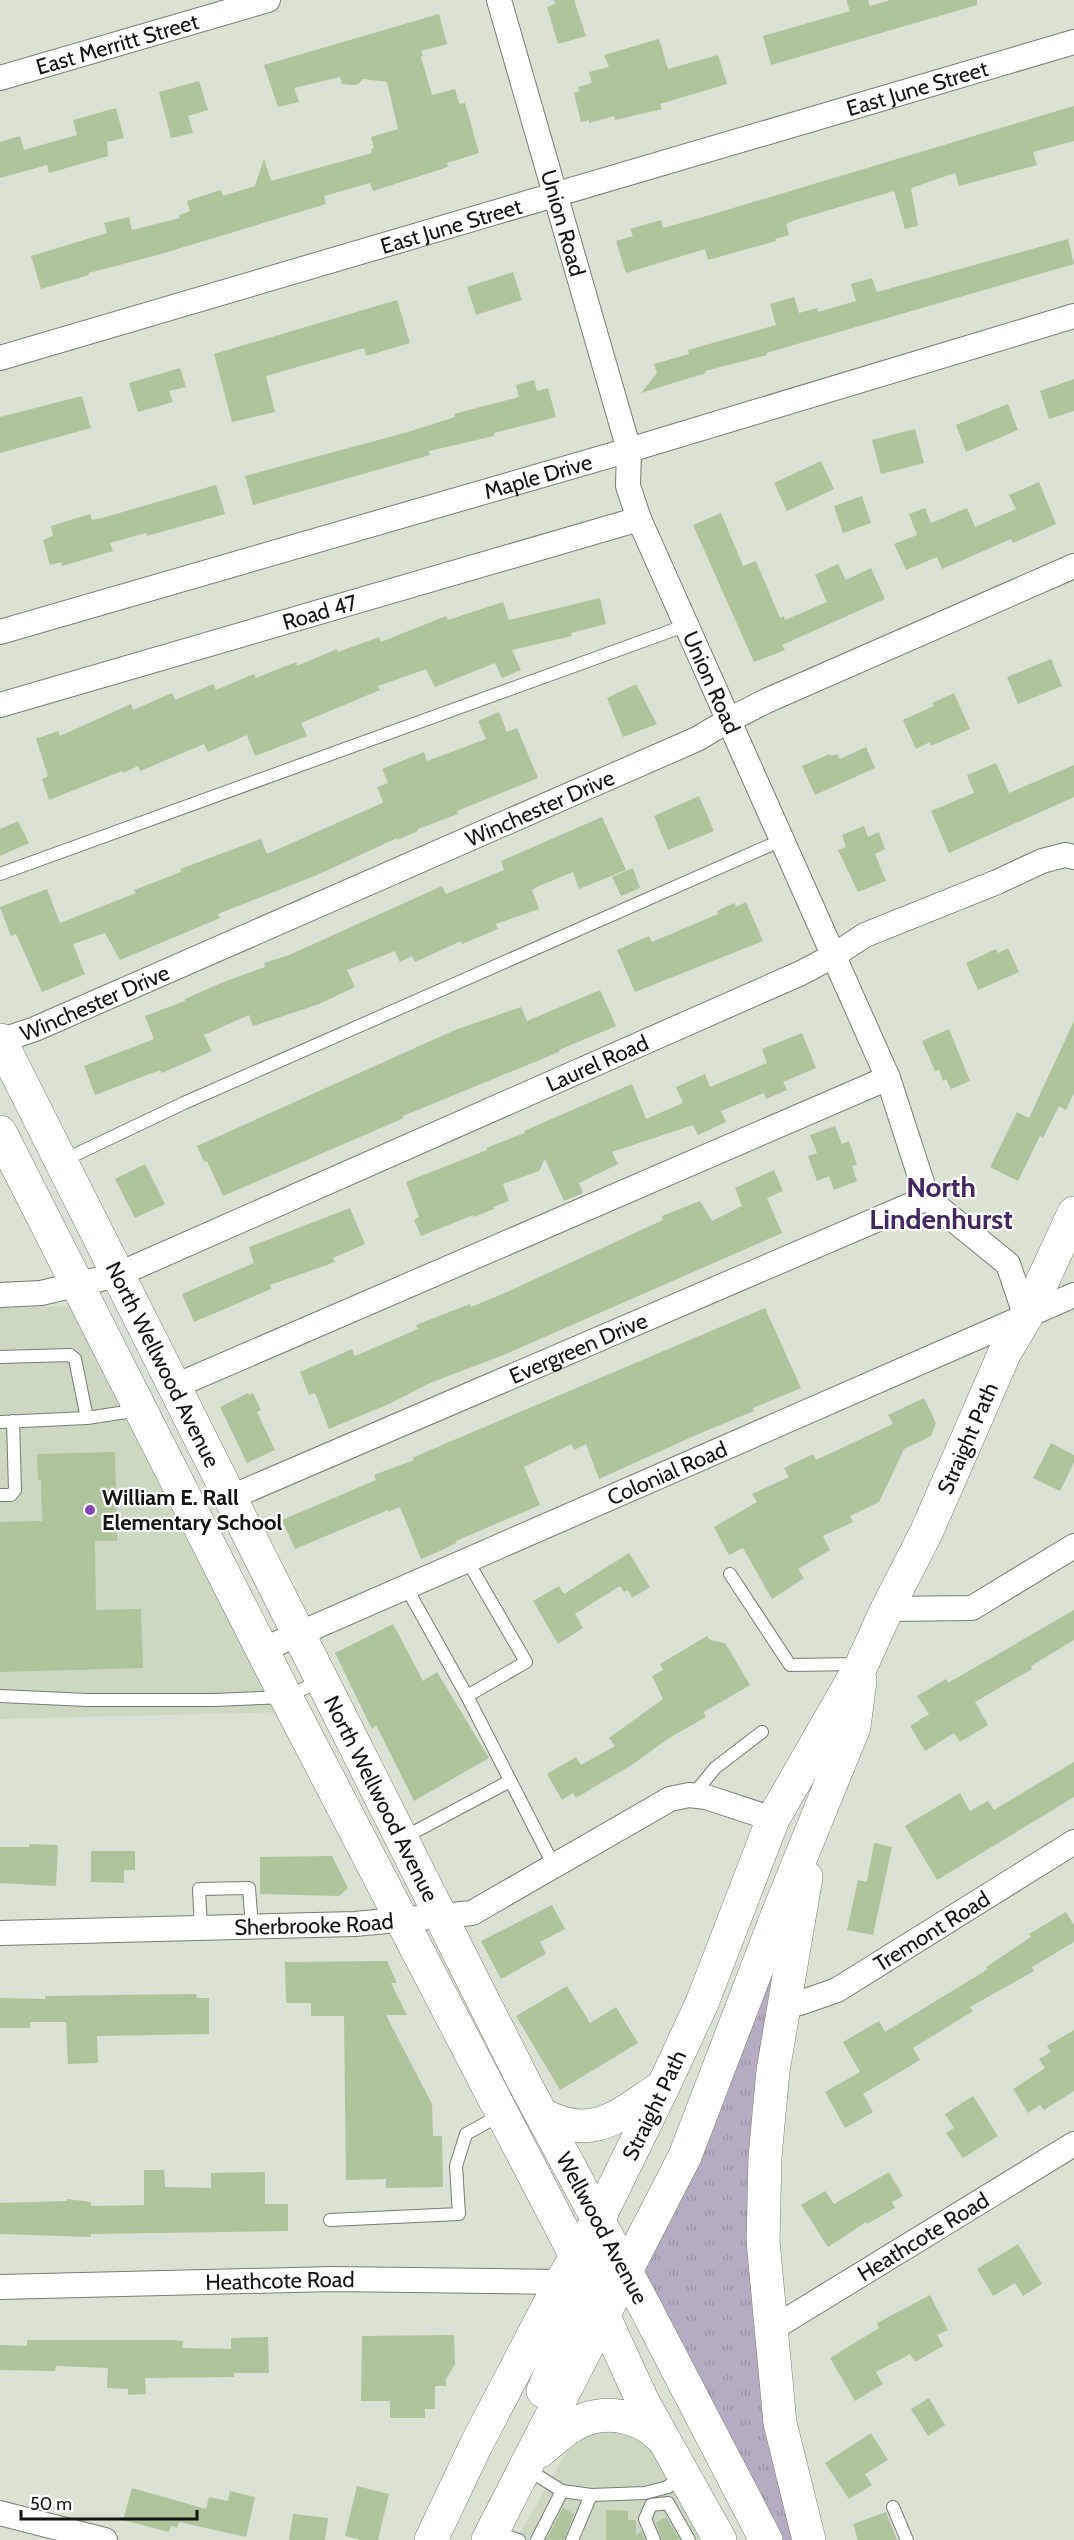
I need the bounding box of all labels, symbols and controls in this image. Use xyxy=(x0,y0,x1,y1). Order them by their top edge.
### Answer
street label: East Merritt Street xyxy=(33,7,202,80)
street label: East June Street xyxy=(843,54,992,122)
street label: Union Road xyxy=(535,166,592,279)
street label: East June Street xyxy=(377,192,526,260)
street label: Maple Drive xyxy=(481,448,595,505)
street label: Road 47 xyxy=(279,588,360,636)
street label: Union Road xyxy=(677,627,746,738)
street label: Winchester Drive xyxy=(461,763,618,852)
street label: Winchester Drive xyxy=(16,958,173,1047)
street label: Laurel Road xyxy=(542,1029,652,1097)
district label: North Lindenhurst xyxy=(869,1170,1013,1236)
street label: North Wellwood Avenue xyxy=(100,1257,226,1472)
street label: Evergreen Drive xyxy=(505,1306,651,1389)
street label: Straight Path xyxy=(931,1378,1004,1498)
street label: Colonial Road xyxy=(603,1435,731,1511)
place label: William E. Rall Elementary School xyxy=(102,1484,282,1536)
marker: William E. Rall Elementary School xyxy=(83,1503,97,1517)
street label: North Wellwood Avenue xyxy=(318,1691,445,1906)
street label: Tremont Road xyxy=(869,1885,994,1977)
street label: Sherbrooke Road xyxy=(234,1907,395,1941)
street label: Straight Path xyxy=(616,2046,692,2165)
street label: Wellwood Avenue xyxy=(551,2147,654,2309)
street label: Heathcote Road xyxy=(852,2186,994,2287)
street label: Heathcote Road xyxy=(205,2265,355,2296)
scale bar xyxy=(21,2483,196,2521)
text: 50 m xyxy=(30,2493,72,2515)

